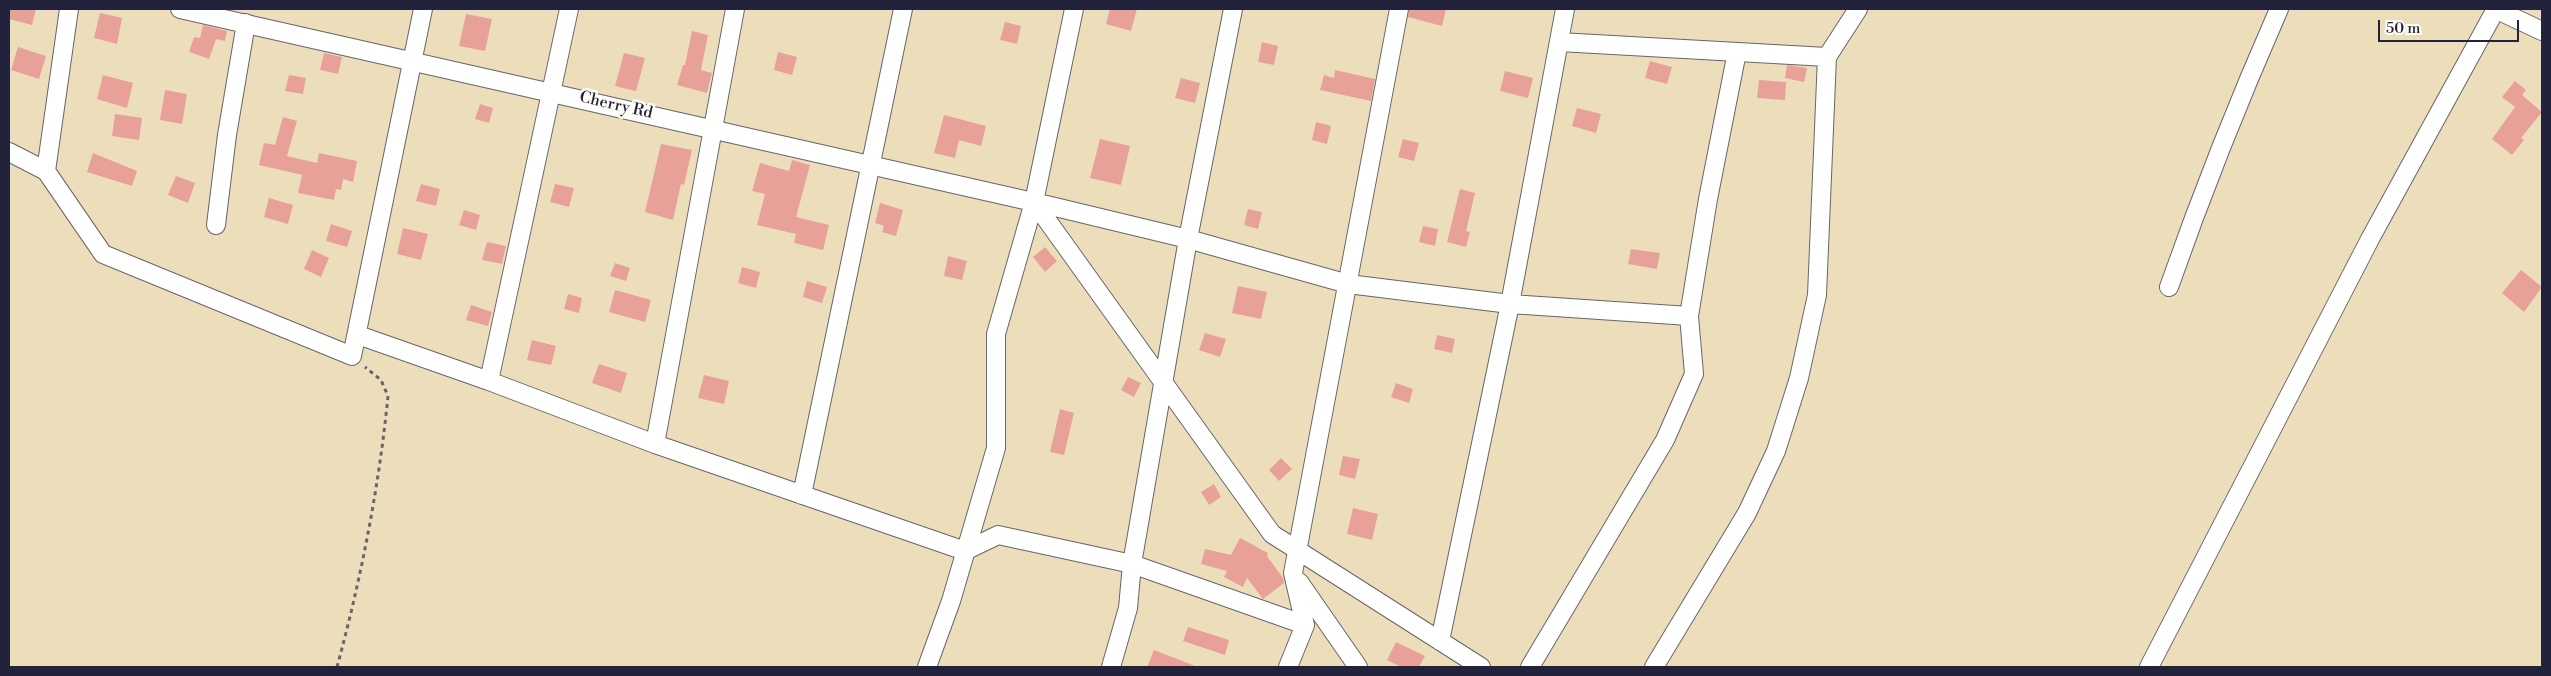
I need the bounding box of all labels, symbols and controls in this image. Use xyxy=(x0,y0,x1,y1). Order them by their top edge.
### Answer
scale bar xyxy=(2381,10,2522,42)
text: 50 m xyxy=(2386,19,2420,38)
street label: Cherry Rd xyxy=(578,88,654,124)

